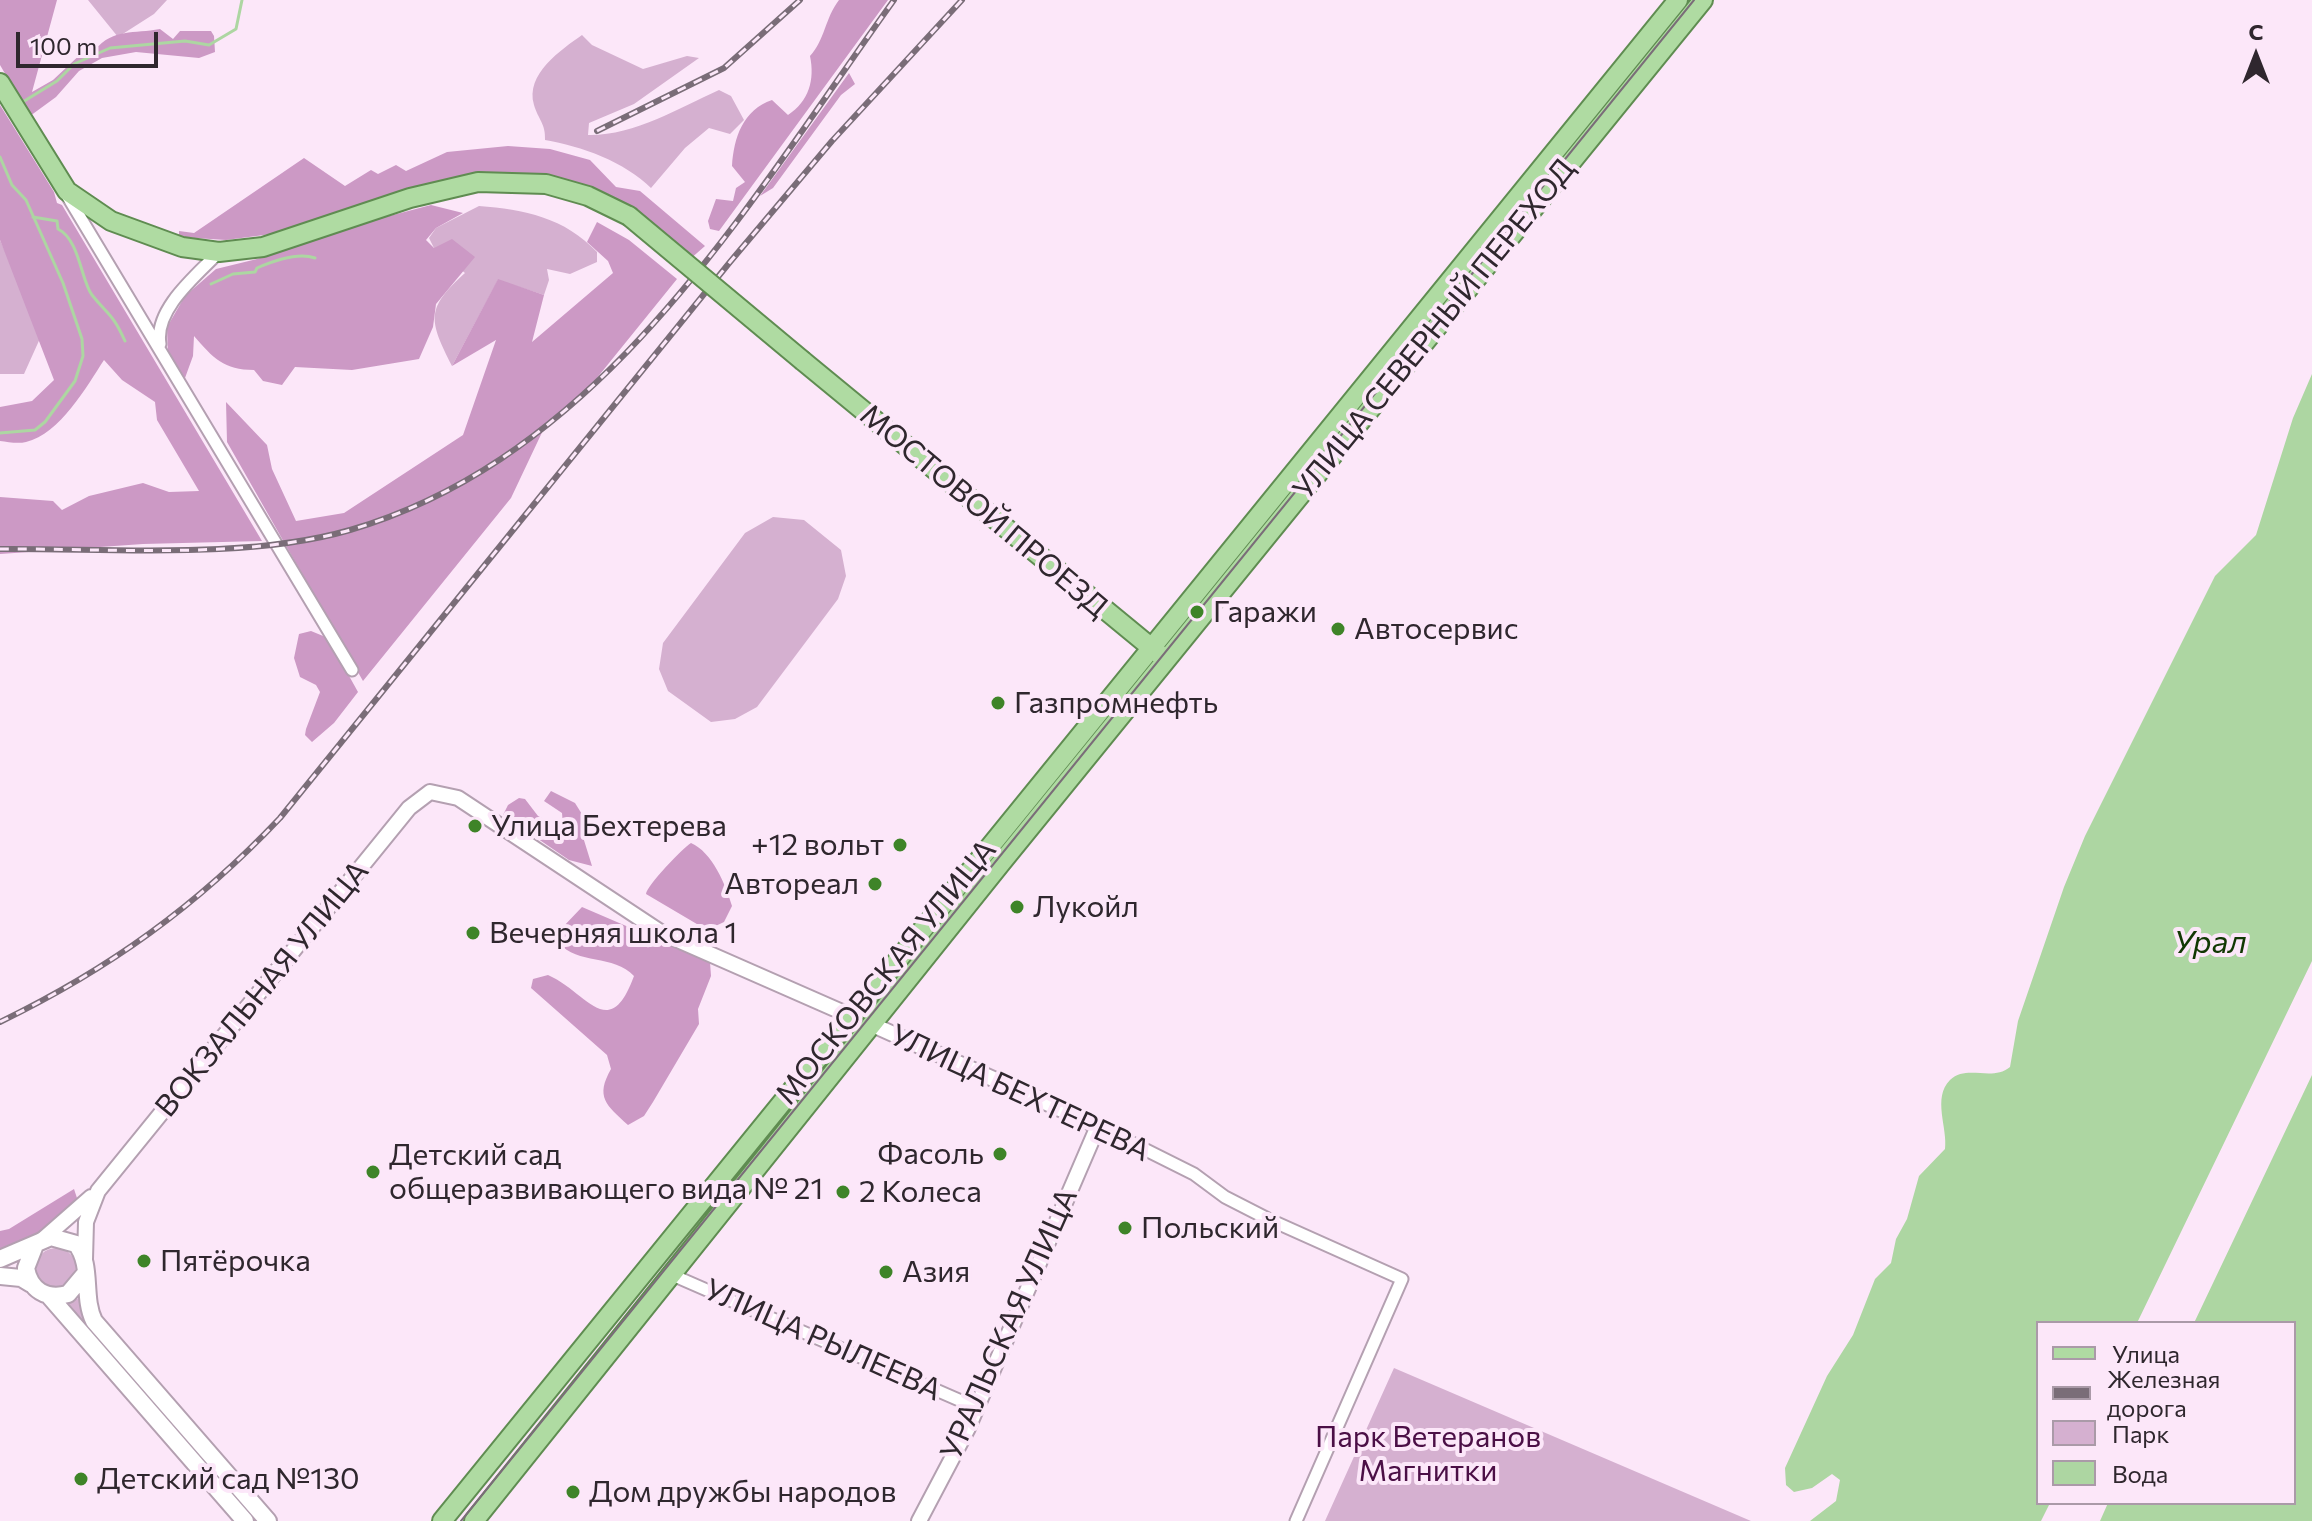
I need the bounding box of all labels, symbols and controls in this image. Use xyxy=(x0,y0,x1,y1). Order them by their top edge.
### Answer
scale bar xyxy=(20,16,162,66)
north arrow xyxy=(2216,16,2296,96)
text: С xyxy=(2248,18,2264,45)
text: 100 m xyxy=(30,31,97,60)
street label: УЛИЦА СЕВЕРНЫЙ ПЕРЕХОД xyxy=(1285,151,1583,507)
street label: МОСТОВОЙ ПРОЕЗД xyxy=(853,397,1115,625)
place label: Гаражи xyxy=(1213,594,1317,630)
marker: Гаражи xyxy=(1188,603,1206,621)
place label: Автосервис xyxy=(1354,611,1519,647)
marker: Автосервис xyxy=(1329,620,1347,638)
place label: Газпромнефть xyxy=(1014,685,1218,721)
marker: Газпромнефть xyxy=(989,694,1007,712)
place label: Улица Бехтерева xyxy=(491,808,727,844)
marker: Улица Бехтерева xyxy=(466,817,484,835)
place label: +12 вольт xyxy=(751,827,884,863)
street label: МОСКОВСКАЯ УЛИЦА xyxy=(768,833,1004,1111)
marker: +12 вольт xyxy=(891,836,909,854)
street label: ВОКЗАЛЬНАЯ УЛИЦА xyxy=(148,854,376,1124)
place label: Автореал xyxy=(724,866,859,902)
marker: Автореал xyxy=(866,875,884,893)
place label: Лукойл xyxy=(1033,889,1139,925)
marker: Лукойл xyxy=(1008,898,1026,916)
place label: Вечерняя школа 1 xyxy=(489,915,737,951)
water label: Урал xyxy=(2173,923,2247,961)
marker: Вечерняя школа 1 xyxy=(464,924,482,942)
street label: УЛИЦА БЕХТЕРЕВА xyxy=(884,1017,1156,1169)
place label: Фасоль xyxy=(878,1136,984,1172)
place label: Детский сад общеразвивающего вида № 21 xyxy=(389,1137,823,1208)
marker: Фасоль xyxy=(991,1145,1009,1163)
marker: Детский сад общеразвивающего вида № 21 xyxy=(364,1163,382,1181)
place label: 2 Колеса xyxy=(859,1174,982,1210)
marker: 2 Колеса xyxy=(834,1183,852,1201)
street label: УРАЛЬСКАЯ УЛИЦА xyxy=(933,1183,1085,1465)
place label: Польский xyxy=(1141,1210,1279,1246)
marker: Польский xyxy=(1116,1219,1134,1237)
place label: Пятёрочка xyxy=(160,1243,311,1279)
marker: Пятёрочка xyxy=(135,1252,153,1270)
place label: Азия xyxy=(902,1254,970,1290)
marker: Азия xyxy=(877,1263,895,1281)
street label: УЛИЦА РЫЛЕЕВА xyxy=(699,1272,947,1408)
legend xyxy=(2036,1321,2296,1505)
text: Улица xyxy=(2112,1339,2180,1368)
text: Железная дорога xyxy=(2107,1364,2220,1422)
park label: Парк Ветеранов Магнитки xyxy=(1315,1419,1541,1490)
text: Парк xyxy=(2112,1419,2169,1448)
text: Вода xyxy=(2112,1459,2168,1488)
place label: Детский сад №130 xyxy=(97,1461,360,1497)
marker: Детский сад №130 xyxy=(72,1470,90,1488)
place label: Дом дружбы народов xyxy=(589,1474,896,1510)
marker: Дом дружбы народов xyxy=(564,1483,582,1501)

